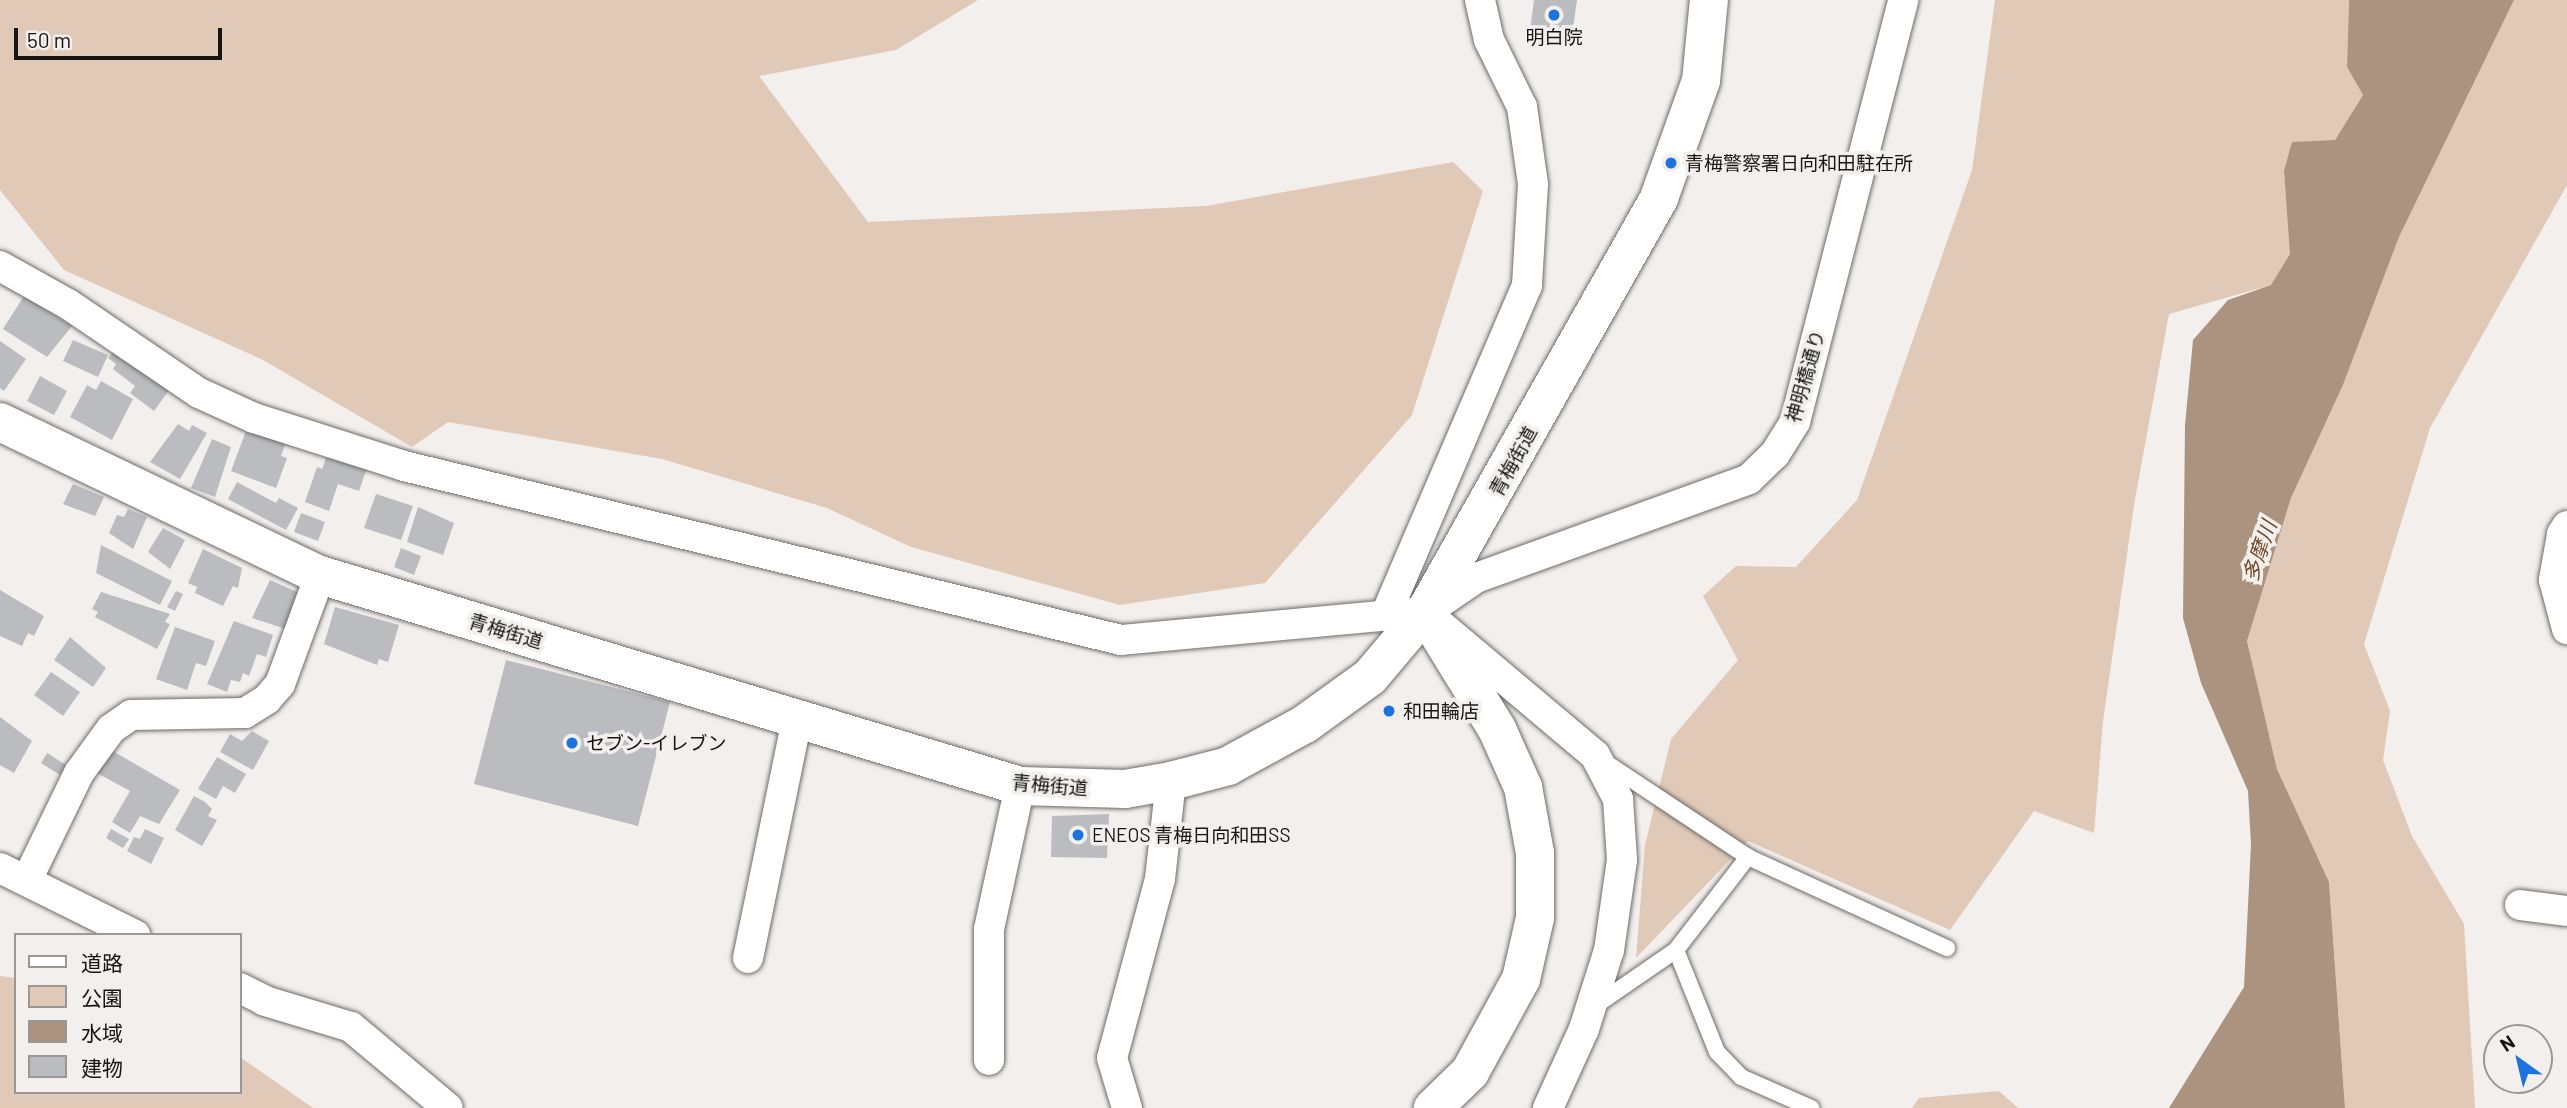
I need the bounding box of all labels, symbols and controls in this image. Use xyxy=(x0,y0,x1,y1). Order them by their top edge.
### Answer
marker: 明白院 xyxy=(1546,7,1562,23)
scale bar xyxy=(18,14,226,58)
place label: 明白院 xyxy=(1526,26,1582,48)
text: 50 m xyxy=(27,27,71,52)
place label: 青梅警察署日向和田駐在所 xyxy=(1685,152,1913,174)
marker: 青梅警察署日向和田駐在所 xyxy=(1663,155,1679,171)
street label: 神明橋通り xyxy=(1781,327,1829,425)
street label: 青梅街道 xyxy=(1485,422,1541,500)
water label: 多摩川 xyxy=(2237,517,2281,585)
street label: 青梅街道 xyxy=(466,609,546,653)
place label: 和田輪店 xyxy=(1403,700,1479,722)
marker: 和田輪店 xyxy=(1381,703,1397,719)
place label: セブン-イレブン xyxy=(586,732,726,754)
marker: セブン-イレブン xyxy=(564,735,580,751)
street label: 青梅街道 xyxy=(1011,770,1089,800)
place label: ENEOS 青梅日向和田SS xyxy=(1092,824,1290,846)
marker: ENEOS 青梅日向和田SS xyxy=(1070,827,1086,843)
legend xyxy=(14,933,242,1094)
text: 道路 xyxy=(81,950,123,975)
text: 公園 xyxy=(81,985,123,1010)
text: 水域 xyxy=(81,1020,123,1045)
north arrow xyxy=(2483,1024,2553,1094)
text: N xyxy=(2495,1030,2519,1056)
text: 建物 xyxy=(81,1055,123,1080)

